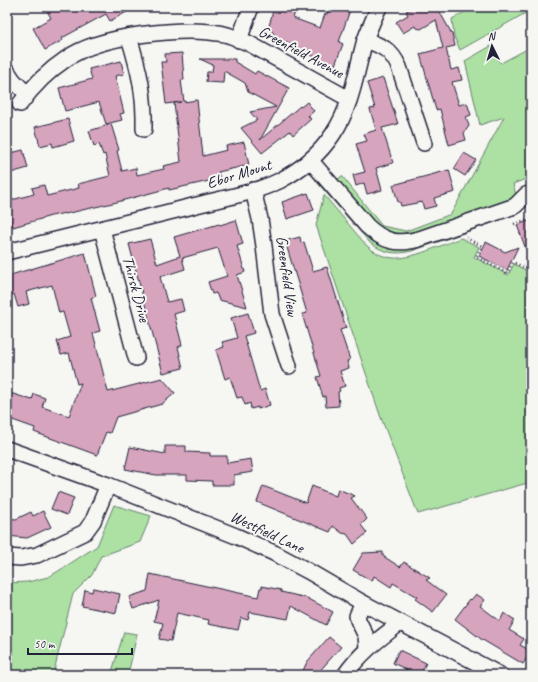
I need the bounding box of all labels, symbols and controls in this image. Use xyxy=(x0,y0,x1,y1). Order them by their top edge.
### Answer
street label: Greenfield Avenue xyxy=(255,21,349,84)
north arrow xyxy=(472,26,512,66)
text: N xyxy=(487,29,497,43)
street label: Ebor Mount xyxy=(204,154,275,193)
street label: Greenfield View xyxy=(271,235,303,319)
street label: Thirsk Drive xyxy=(118,254,155,326)
street label: Westfield Lane xyxy=(227,506,309,558)
scale bar xyxy=(28,630,132,656)
text: 50 m xyxy=(34,636,56,652)

